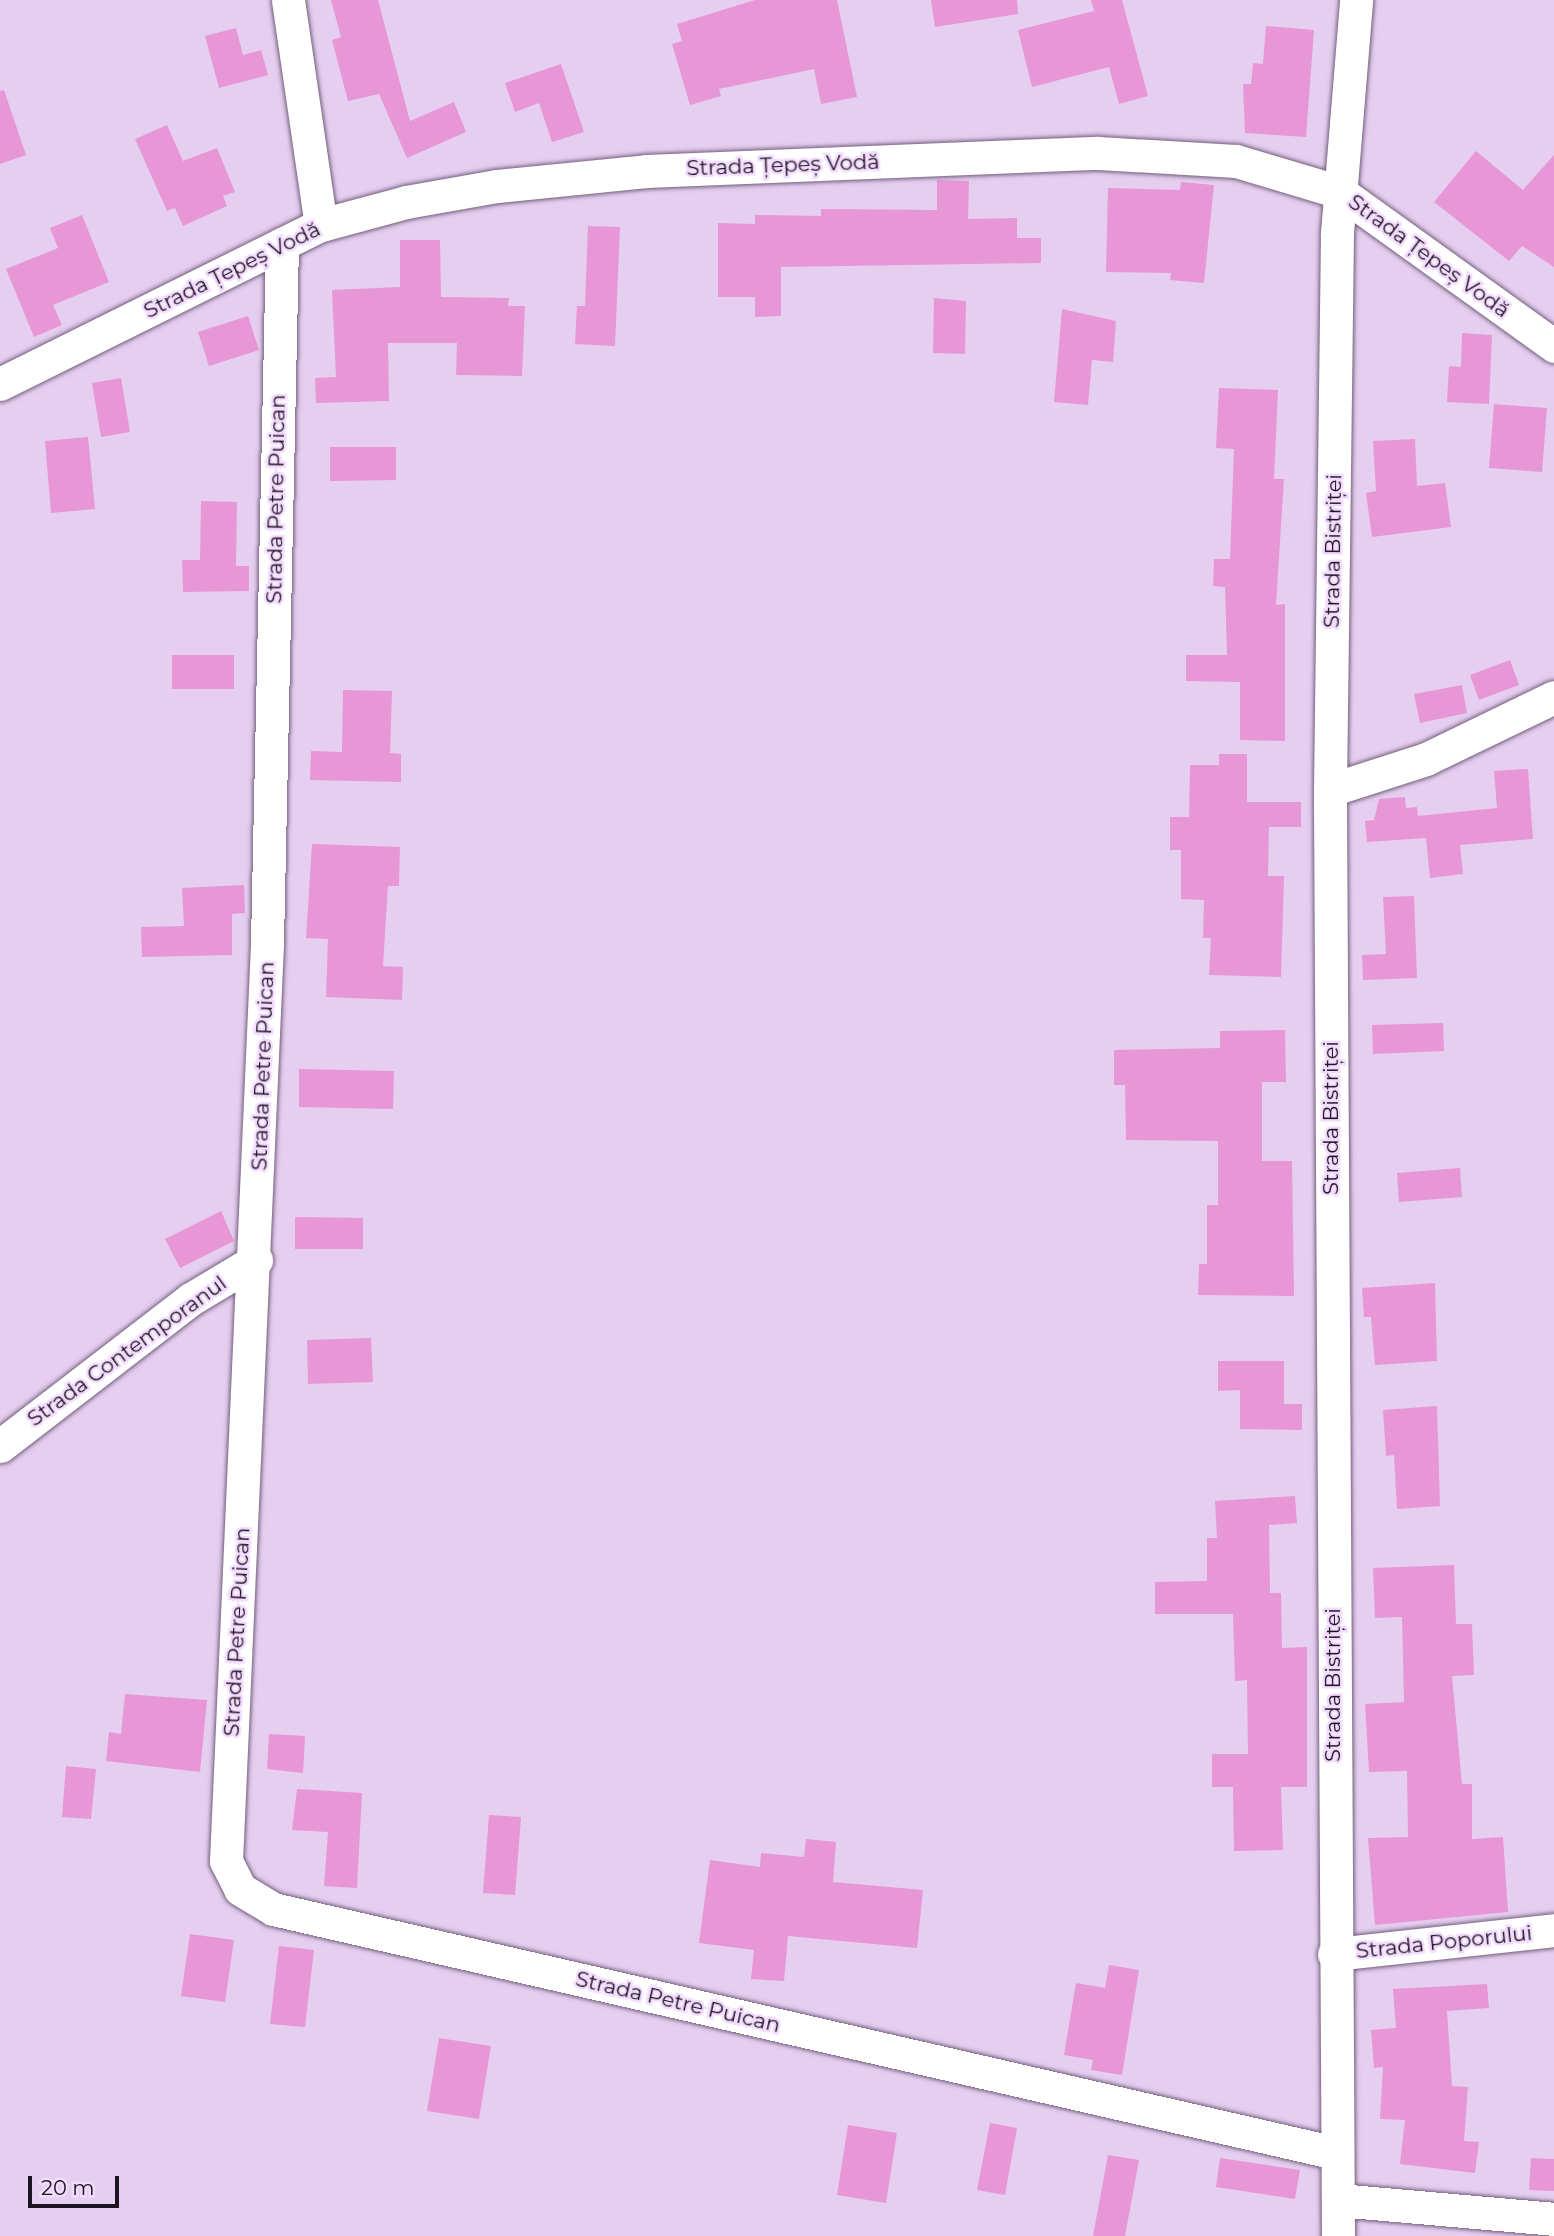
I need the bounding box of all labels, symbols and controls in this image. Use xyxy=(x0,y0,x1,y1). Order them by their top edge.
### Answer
street label: Strada Țepeș Vodă xyxy=(686,149,880,181)
street label: Strada Țepeș Vodă xyxy=(1343,189,1515,323)
street label: Strada Țepeș Vodă xyxy=(140,216,324,324)
street label: Strada Petre Puican xyxy=(262,394,290,604)
street label: Strada Bistriței xyxy=(1319,474,1347,628)
street label: Strada Petre Puican xyxy=(247,961,279,1171)
street label: Strada Bistriței xyxy=(1318,1041,1344,1195)
street label: Strada Contemporanul xyxy=(23,1270,231,1432)
street label: Strada Petre Puican xyxy=(219,1527,255,1737)
street label: Strada Bistriței xyxy=(1320,1608,1346,1762)
street label: Strada Poporului xyxy=(1355,1920,1533,1964)
street label: Strada Petre Puican xyxy=(573,1966,783,2038)
scale bar xyxy=(32,2162,122,2206)
text: 20 m xyxy=(41,2175,95,2200)

